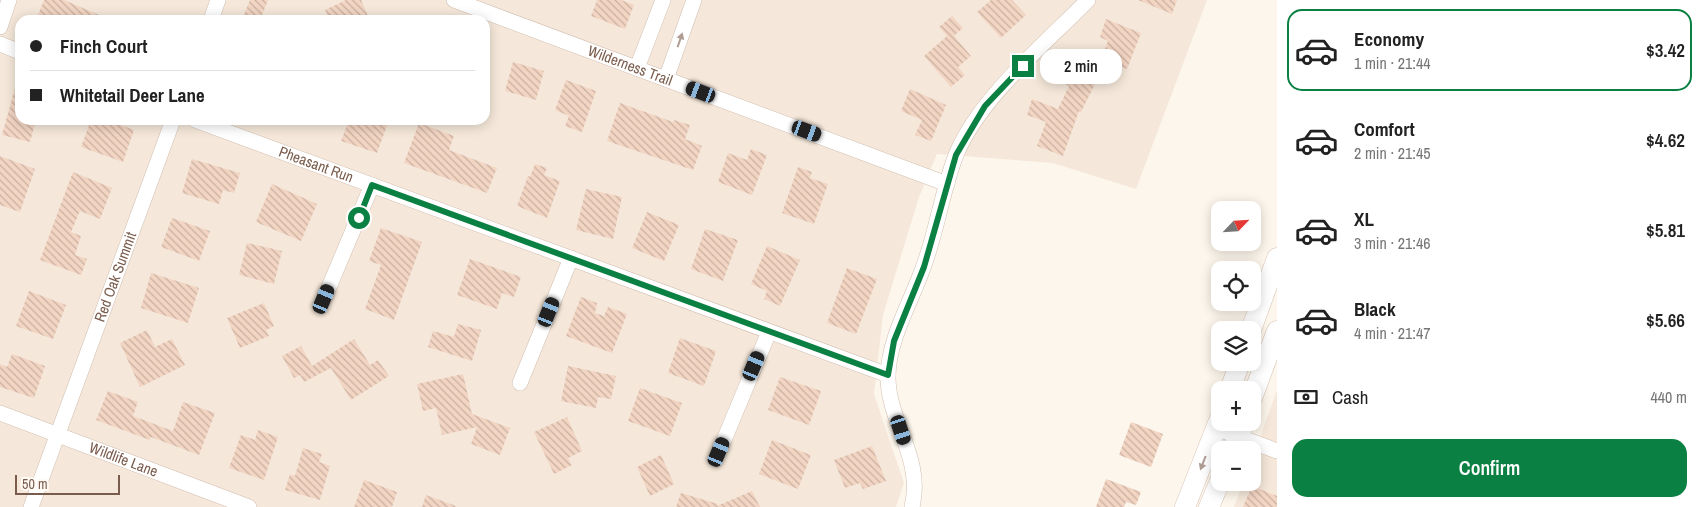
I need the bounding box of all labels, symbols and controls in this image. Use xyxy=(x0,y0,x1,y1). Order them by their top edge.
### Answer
text: Economy xyxy=(1354,26,1424,52)
icon: car xyxy=(1294,28,1339,73)
one-way arrow xyxy=(677,32,684,47)
text: Finch Court xyxy=(60,33,147,59)
text: $3.42 xyxy=(1646,37,1685,63)
street label: Wilderness Trail xyxy=(585,40,676,91)
callout: 2 min xyxy=(1040,48,1123,84)
text: 1 min · 21:44 xyxy=(1354,52,1431,74)
route end xyxy=(1012,55,1034,77)
text: 2 min xyxy=(1064,55,1098,77)
car xyxy=(684,80,717,104)
text: Whitetail Deer Lane xyxy=(60,82,205,108)
text: Comfort xyxy=(1354,116,1415,142)
icon: car xyxy=(1294,118,1339,163)
car xyxy=(790,119,823,143)
text: $4.62 xyxy=(1646,127,1685,153)
street label: Pheasant Run xyxy=(276,141,356,187)
text: 2 min · 21:45 xyxy=(1354,142,1431,164)
north arrow xyxy=(1211,201,1261,251)
map controls xyxy=(1211,201,1261,491)
text: XL xyxy=(1354,206,1374,232)
route start xyxy=(348,207,370,229)
icon: car xyxy=(1294,208,1339,253)
text: $5.81 xyxy=(1646,217,1685,243)
street label: Red Oak Summit xyxy=(89,228,141,325)
text: 3 min · 21:46 xyxy=(1354,232,1431,254)
button: locate xyxy=(1211,261,1261,311)
car xyxy=(311,282,336,316)
car xyxy=(536,295,561,329)
text: Black xyxy=(1354,296,1396,322)
icon: car xyxy=(1294,298,1339,343)
text: $5.66 xyxy=(1646,307,1685,333)
button: layers xyxy=(1211,321,1261,371)
text: 4 min · 21:47 xyxy=(1354,322,1431,344)
car xyxy=(741,349,766,383)
button: + xyxy=(1211,381,1261,431)
icon: cash xyxy=(1292,383,1320,411)
text: Cash xyxy=(1332,384,1368,410)
text: 440 m xyxy=(1651,386,1687,408)
car xyxy=(889,413,912,447)
car xyxy=(706,435,731,469)
street label: Wildlife Lane xyxy=(86,437,161,482)
button: Confirm xyxy=(1292,439,1687,497)
button: − xyxy=(1211,441,1261,491)
one-way arrow xyxy=(1199,455,1206,470)
scale bar xyxy=(15,472,120,495)
text: 50 m xyxy=(22,475,48,493)

